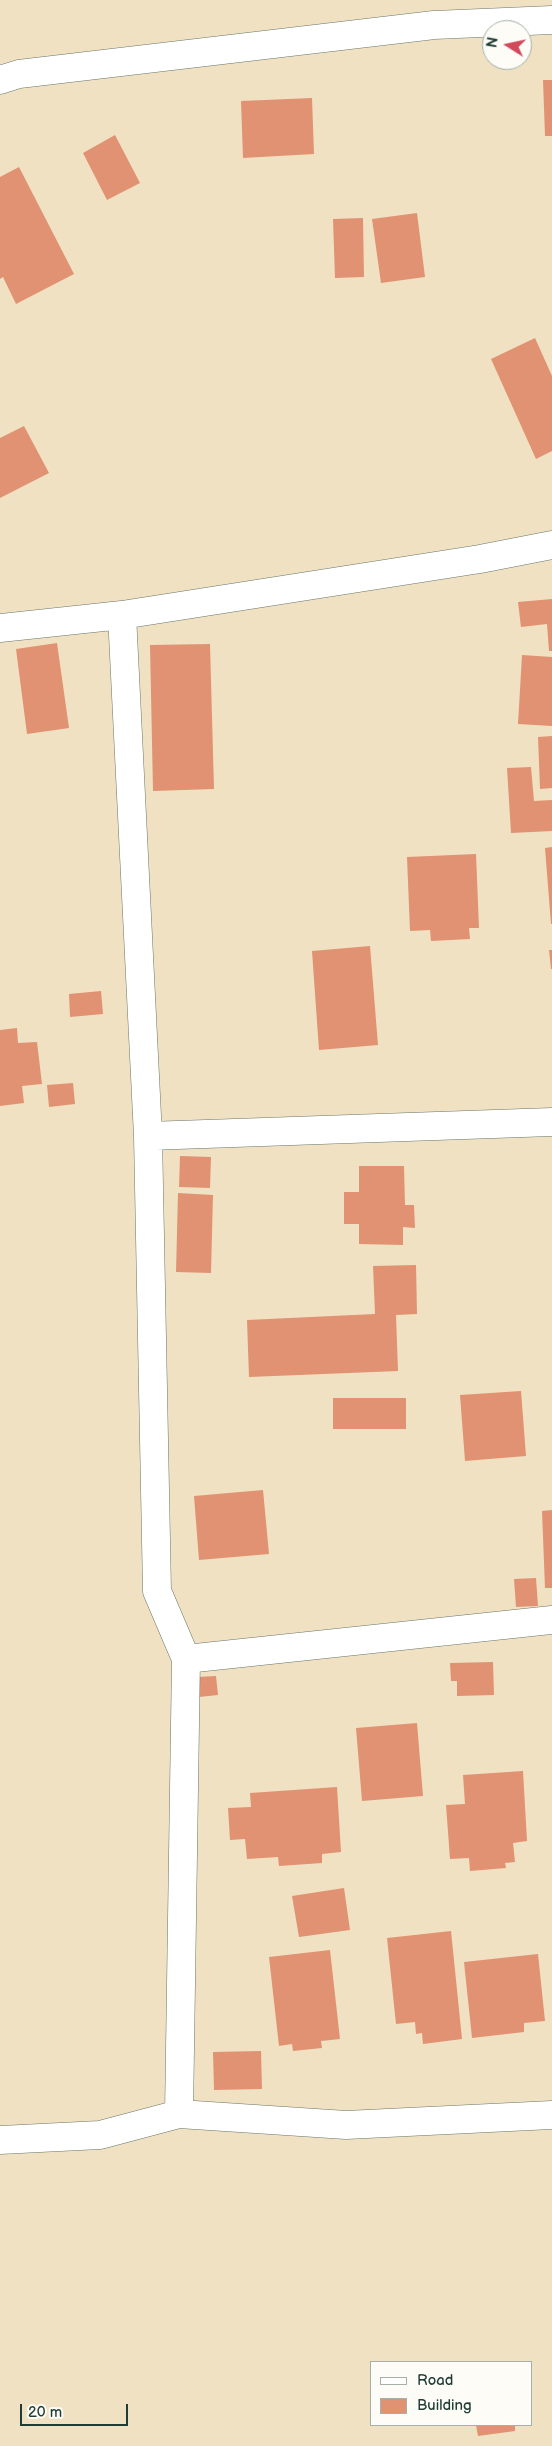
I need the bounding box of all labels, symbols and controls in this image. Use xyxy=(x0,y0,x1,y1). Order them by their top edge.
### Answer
north arrow xyxy=(482,20,532,70)
text: N xyxy=(483,36,502,49)
legend xyxy=(370,2361,532,2426)
text: Road xyxy=(417,2371,453,2390)
scale bar xyxy=(22,2394,130,2426)
text: Building xyxy=(417,2396,472,2415)
text: 20 m xyxy=(28,2403,62,2422)

